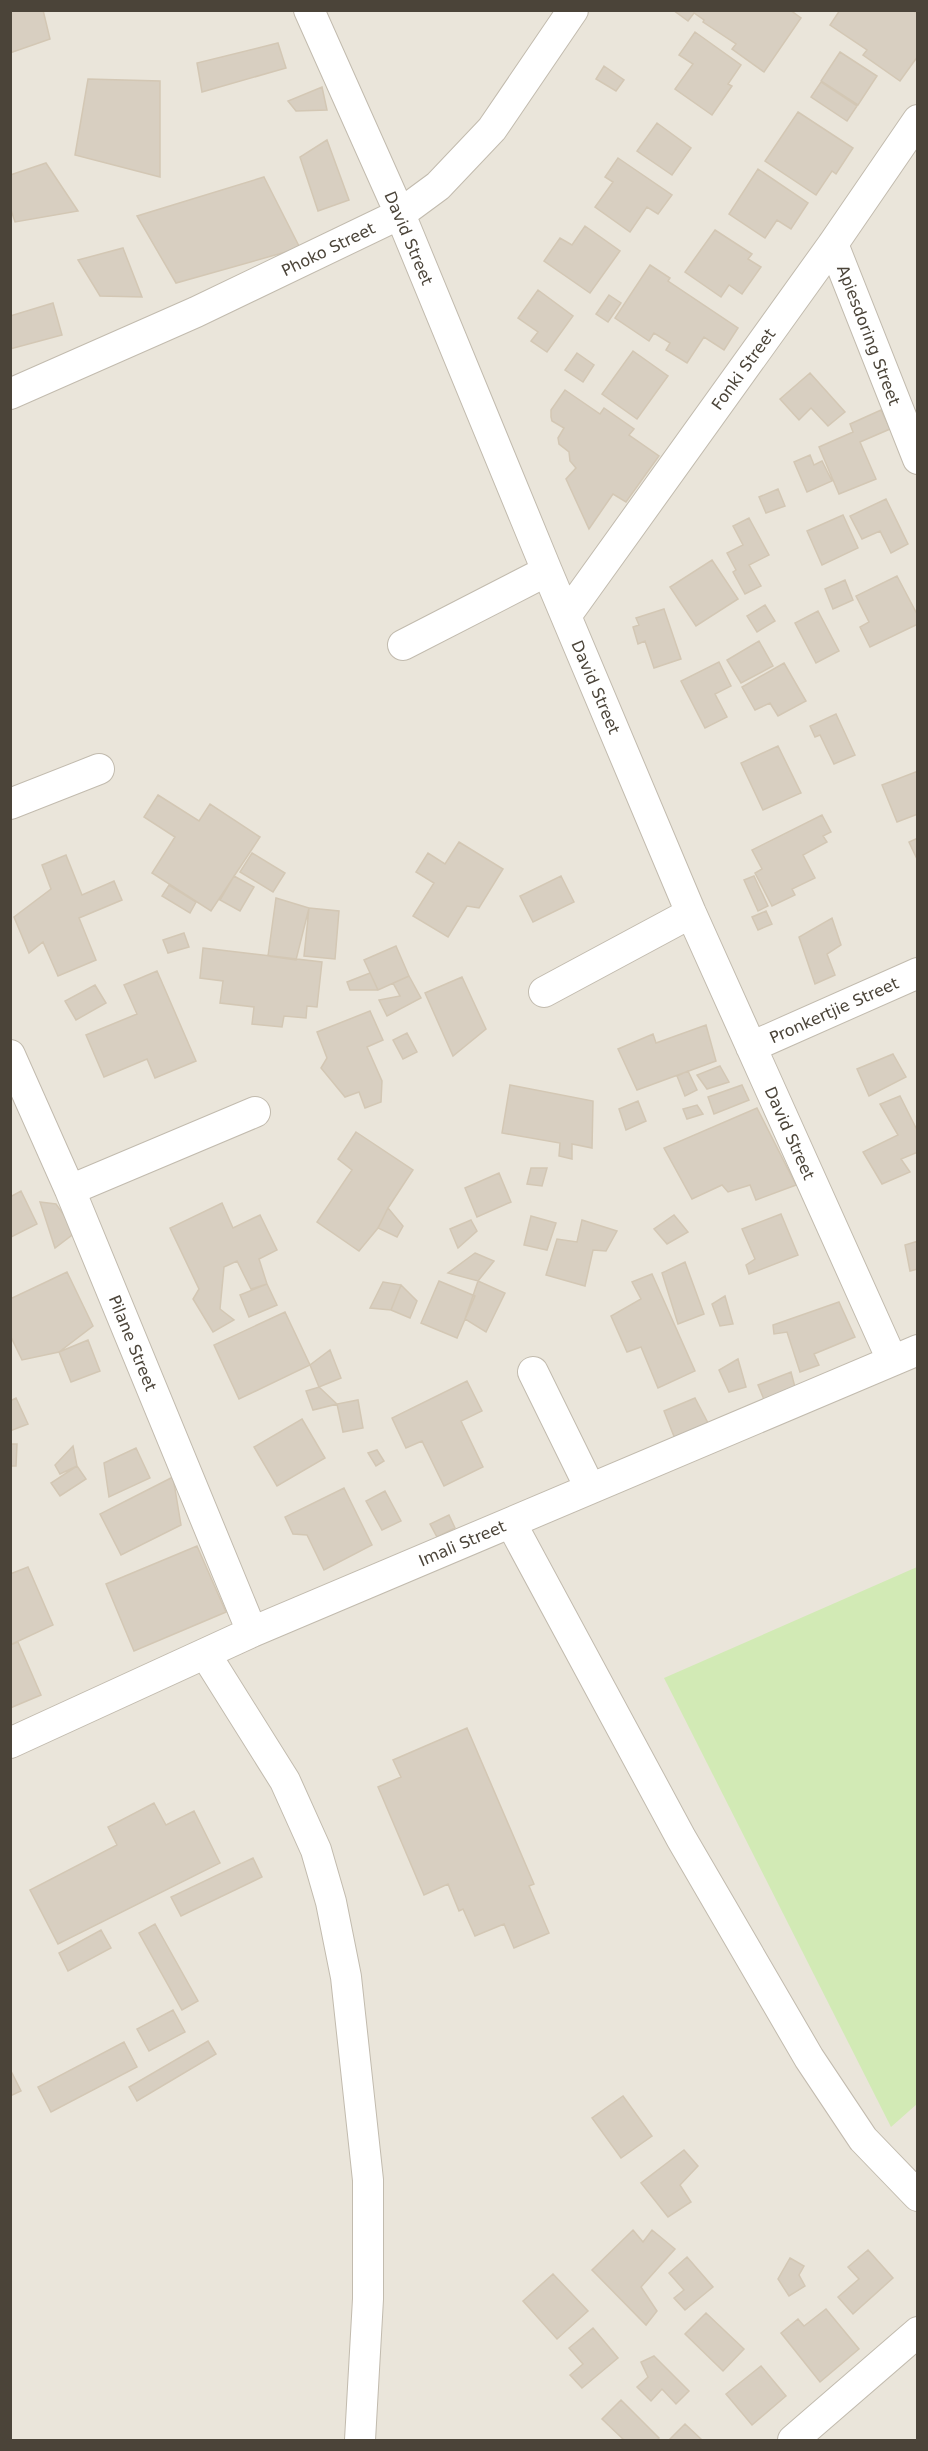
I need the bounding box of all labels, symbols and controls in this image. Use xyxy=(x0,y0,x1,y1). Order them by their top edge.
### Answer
street label: David Street xyxy=(380,189,437,288)
street label: Phoko Street xyxy=(278,219,378,280)
street label: Apiesdoring Street xyxy=(833,262,904,408)
street label: Fonki Street xyxy=(708,325,779,414)
street label: David Street xyxy=(567,638,624,737)
street label: Pronkertjie Street xyxy=(767,973,902,1047)
street label: David Street xyxy=(761,1084,819,1183)
street label: Pilane Street xyxy=(105,1292,160,1394)
street label: Imali Street xyxy=(416,1517,509,1570)

